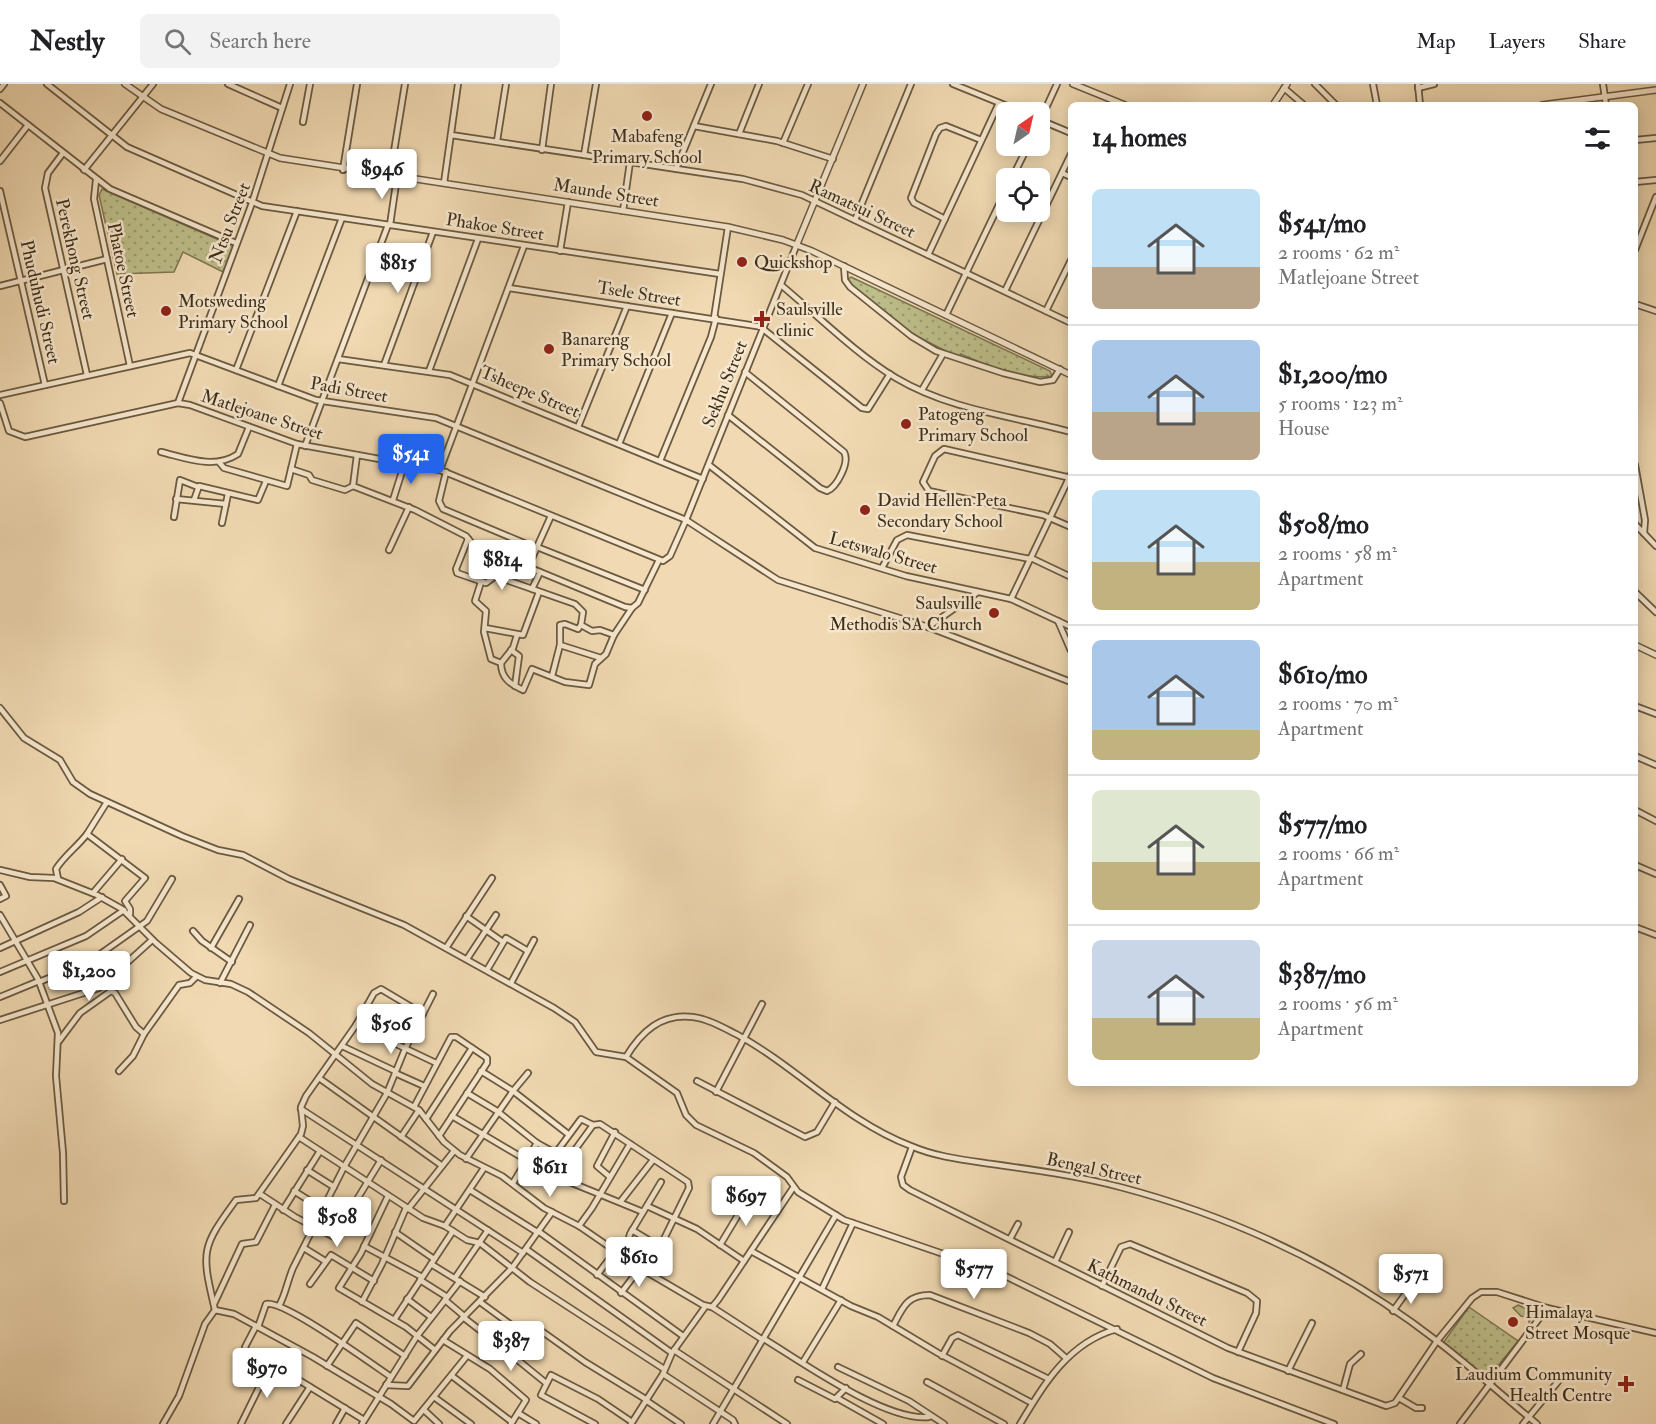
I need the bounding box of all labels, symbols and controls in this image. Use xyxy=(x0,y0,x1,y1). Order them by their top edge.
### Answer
search box xyxy=(140,14,560,68)
text: Nestly xyxy=(30,24,104,59)
icon: search xyxy=(161,25,194,58)
text: Search here xyxy=(209,27,311,55)
text: Map xyxy=(1416,28,1456,55)
text: Layers xyxy=(1489,28,1545,55)
text: Share xyxy=(1578,28,1626,55)
north arrow xyxy=(996,102,1050,156)
map controls xyxy=(996,102,1050,222)
marker: Mabafeng Primary School xyxy=(640,109,654,123)
text: 14 homes xyxy=(1092,122,1187,154)
icon: filters xyxy=(1581,122,1614,155)
place label: Mabafeng Primary School xyxy=(592,125,702,169)
pin: $946 xyxy=(346,149,418,200)
text: $946 xyxy=(361,156,403,181)
button: locate xyxy=(996,168,1050,222)
street label: Maunde Street xyxy=(551,173,661,213)
street label: Ramatsui Street xyxy=(805,174,919,244)
street label: Ntsu Street xyxy=(204,179,256,266)
street label: Perekhong Street xyxy=(50,196,100,322)
street label: Phakoe Street xyxy=(444,208,546,246)
text: $541/mo xyxy=(1278,208,1366,240)
icon: home xyxy=(1140,213,1212,285)
street label: Phatoe Street xyxy=(102,220,144,320)
street label: Phuduhudi Street xyxy=(15,238,66,367)
text: 2 rooms · 62 m² xyxy=(1278,240,1399,265)
pin: $815 xyxy=(362,243,434,294)
text: $815 xyxy=(380,250,416,275)
place label: Quickshop xyxy=(754,251,832,274)
marker: Quickshop xyxy=(735,255,749,269)
text: Matlejoane Street xyxy=(1278,265,1419,290)
street label: Tsele Street xyxy=(595,276,683,312)
place label: Motsweding Primary School xyxy=(178,290,289,334)
place label: Saulsville clinic xyxy=(776,298,843,342)
marker: Motsweding Primary School xyxy=(159,304,173,318)
marker: Saulsville clinic xyxy=(753,310,771,328)
place label: Banareng Primary School xyxy=(561,328,672,372)
street label: Sekhu Street xyxy=(697,337,753,431)
marker: Banareng Primary School xyxy=(542,342,556,356)
text: $1,200/mo xyxy=(1278,359,1387,391)
street label: Tsheepe Street xyxy=(477,361,583,423)
icon: home xyxy=(1140,364,1212,436)
street label: Padi Street xyxy=(308,372,390,408)
street label: Matlejoane Street xyxy=(198,384,326,446)
text: 5 rooms · 123 m² xyxy=(1278,391,1403,416)
place label: Patogeng Primary School xyxy=(918,403,1029,447)
text: House xyxy=(1278,416,1329,441)
marker: Patogeng Primary School xyxy=(899,417,913,431)
pin: $541 xyxy=(375,434,447,485)
text: $541 xyxy=(392,441,430,466)
place label: David Hellen Peta Secondary School xyxy=(877,489,1007,533)
marker: David Hellen Peta Secondary School xyxy=(858,503,872,517)
text: $508/mo xyxy=(1278,509,1369,541)
icon: home xyxy=(1140,514,1212,586)
street label: Letswalo Street xyxy=(826,527,940,579)
pin: $814 xyxy=(466,540,538,591)
text: 2 rooms · 58 m² xyxy=(1278,541,1397,566)
text: $814 xyxy=(483,547,521,572)
text: Apartment xyxy=(1278,566,1363,591)
place label: Saulsville Methodis SA Church xyxy=(829,592,983,636)
marker: Saulsville Methodis SA Church xyxy=(987,606,1001,620)
text: $610/mo xyxy=(1278,659,1368,691)
icon: home xyxy=(1140,664,1212,736)
text: 2 rooms · 70 m² xyxy=(1278,691,1398,716)
text: Apartment xyxy=(1278,716,1363,741)
text: $577/mo xyxy=(1278,809,1367,841)
icon: home xyxy=(1140,814,1212,886)
text: 2 rooms · 66 m² xyxy=(1278,841,1399,866)
text: Apartment xyxy=(1278,866,1363,891)
pin: $1,200 xyxy=(40,951,138,1002)
text: $1,200 xyxy=(62,958,116,983)
text: $387/mo xyxy=(1278,959,1366,991)
icon: home xyxy=(1140,964,1212,1036)
text: 2 rooms · 56 m² xyxy=(1278,991,1398,1016)
pin: $506 xyxy=(355,1004,427,1055)
text: $506 xyxy=(371,1011,411,1036)
text: Apartment xyxy=(1278,1016,1363,1041)
pin: $611 xyxy=(514,1147,586,1198)
street label: Bengal Street xyxy=(1044,1148,1144,1190)
text: $611 xyxy=(532,1154,568,1179)
pin: $697 xyxy=(710,1176,782,1227)
text: $697 xyxy=(726,1183,766,1208)
pin: $508 xyxy=(301,1197,373,1248)
text: $508 xyxy=(317,1204,357,1229)
pin: $610 xyxy=(603,1237,675,1288)
text: $610 xyxy=(620,1244,658,1269)
pin: $577 xyxy=(938,1249,1010,1300)
street label: Kathmandu Street xyxy=(1083,1254,1211,1332)
pin: $571 xyxy=(1375,1254,1447,1305)
text: $577 xyxy=(955,1256,993,1281)
text: $571 xyxy=(1393,1261,1429,1286)
place label: Himalaya Street Mosque xyxy=(1525,1301,1631,1345)
marker: Himalaya Street Mosque xyxy=(1506,1315,1520,1329)
pin: $387 xyxy=(475,1321,547,1372)
text: $387 xyxy=(492,1328,530,1353)
pin: $970 xyxy=(231,1348,303,1399)
text: $970 xyxy=(247,1355,287,1380)
place label: Laudium Community Health Centre xyxy=(1455,1363,1613,1407)
marker: Laudium Community Health Centre xyxy=(1617,1375,1635,1393)

